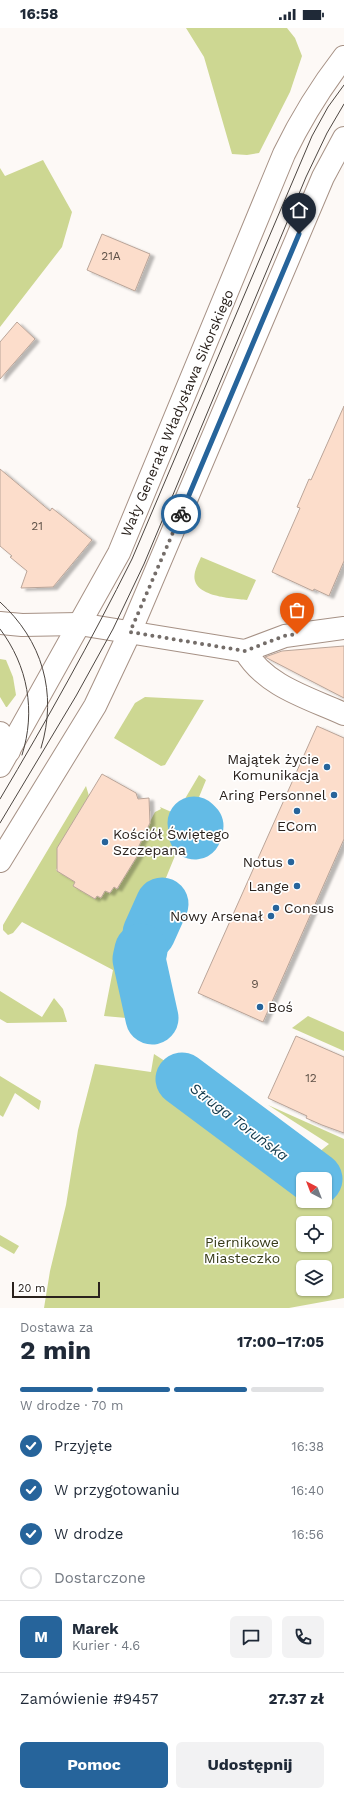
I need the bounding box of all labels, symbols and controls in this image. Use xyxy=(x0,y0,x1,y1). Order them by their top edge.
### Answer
text: 16:58 xyxy=(20,5,58,23)
pin xyxy=(282,193,316,234)
icon: home xyxy=(288,199,310,221)
house number: 21A xyxy=(101,249,121,263)
street label: Wały Generała Władysława Sikorskiego xyxy=(118,287,236,539)
courier xyxy=(161,494,201,534)
icon: bike xyxy=(170,503,192,525)
house number: 21 xyxy=(31,519,43,533)
pin xyxy=(280,593,314,634)
icon: bag xyxy=(286,599,308,621)
place label: Majątek życie Komunikacja xyxy=(227,751,319,783)
marker: Majątek życie Komunikacja xyxy=(322,762,332,772)
place label: Aring Personnel xyxy=(219,787,327,803)
marker: Aring Personnel xyxy=(329,790,339,800)
marker: ECom xyxy=(292,806,302,816)
place label: ECom xyxy=(277,818,317,834)
place label: Kościół Świętego Szczepana xyxy=(113,826,229,858)
marker: Kościół Świętego Szczepana xyxy=(100,837,110,847)
place label: Notus xyxy=(243,854,283,870)
marker: Notus xyxy=(286,857,296,867)
place label: Lange xyxy=(249,878,289,894)
marker: Lange xyxy=(292,881,302,891)
place label: Consus xyxy=(284,900,334,916)
marker: Consus xyxy=(271,903,281,913)
place label: Nowy Arsenał xyxy=(170,908,263,924)
marker: Nowy Arsenał xyxy=(266,911,276,921)
house number: 9 xyxy=(251,977,259,991)
place label: Boś xyxy=(268,999,293,1015)
marker: Boś xyxy=(255,1002,265,1012)
house number: 12 xyxy=(305,1071,317,1085)
water label: Struga Toruńska xyxy=(186,1079,292,1165)
north arrow xyxy=(296,1172,332,1208)
map controls xyxy=(296,1172,332,1296)
button: locate xyxy=(296,1216,332,1252)
park label: Piernikowe Miasteczko xyxy=(204,1234,280,1266)
button: layers xyxy=(296,1260,332,1296)
scale bar xyxy=(12,1280,100,1299)
text: 20 m xyxy=(18,1282,46,1295)
text: Dostawa za xyxy=(20,1320,93,1335)
text: 17:00–17:05 xyxy=(237,1333,324,1351)
text: 2 min xyxy=(20,1335,91,1365)
text: W drodze · 70 m xyxy=(20,1398,123,1413)
icon: check xyxy=(20,1435,42,1457)
text: Przyjęte xyxy=(54,1437,112,1455)
text: 16:38 xyxy=(292,1439,324,1454)
icon: check xyxy=(20,1479,42,1501)
text: W przygotowaniu xyxy=(54,1481,180,1499)
text: 16:40 xyxy=(291,1483,324,1498)
icon: check xyxy=(20,1523,42,1545)
text: W drodze xyxy=(54,1525,123,1543)
text: 16:56 xyxy=(292,1527,324,1542)
text: Dostarczone xyxy=(54,1569,146,1587)
button: chat xyxy=(230,1616,272,1658)
button: phone xyxy=(282,1616,324,1658)
text: Marek xyxy=(72,1620,119,1638)
text: M xyxy=(34,1628,48,1646)
text: Kurier · 4.6 xyxy=(72,1638,140,1653)
text: Zamówienie #9457 xyxy=(20,1690,158,1708)
text: 27.37 zł xyxy=(268,1690,324,1708)
button: Pomoc xyxy=(20,1742,168,1788)
button: Udostępnij xyxy=(176,1742,324,1788)

